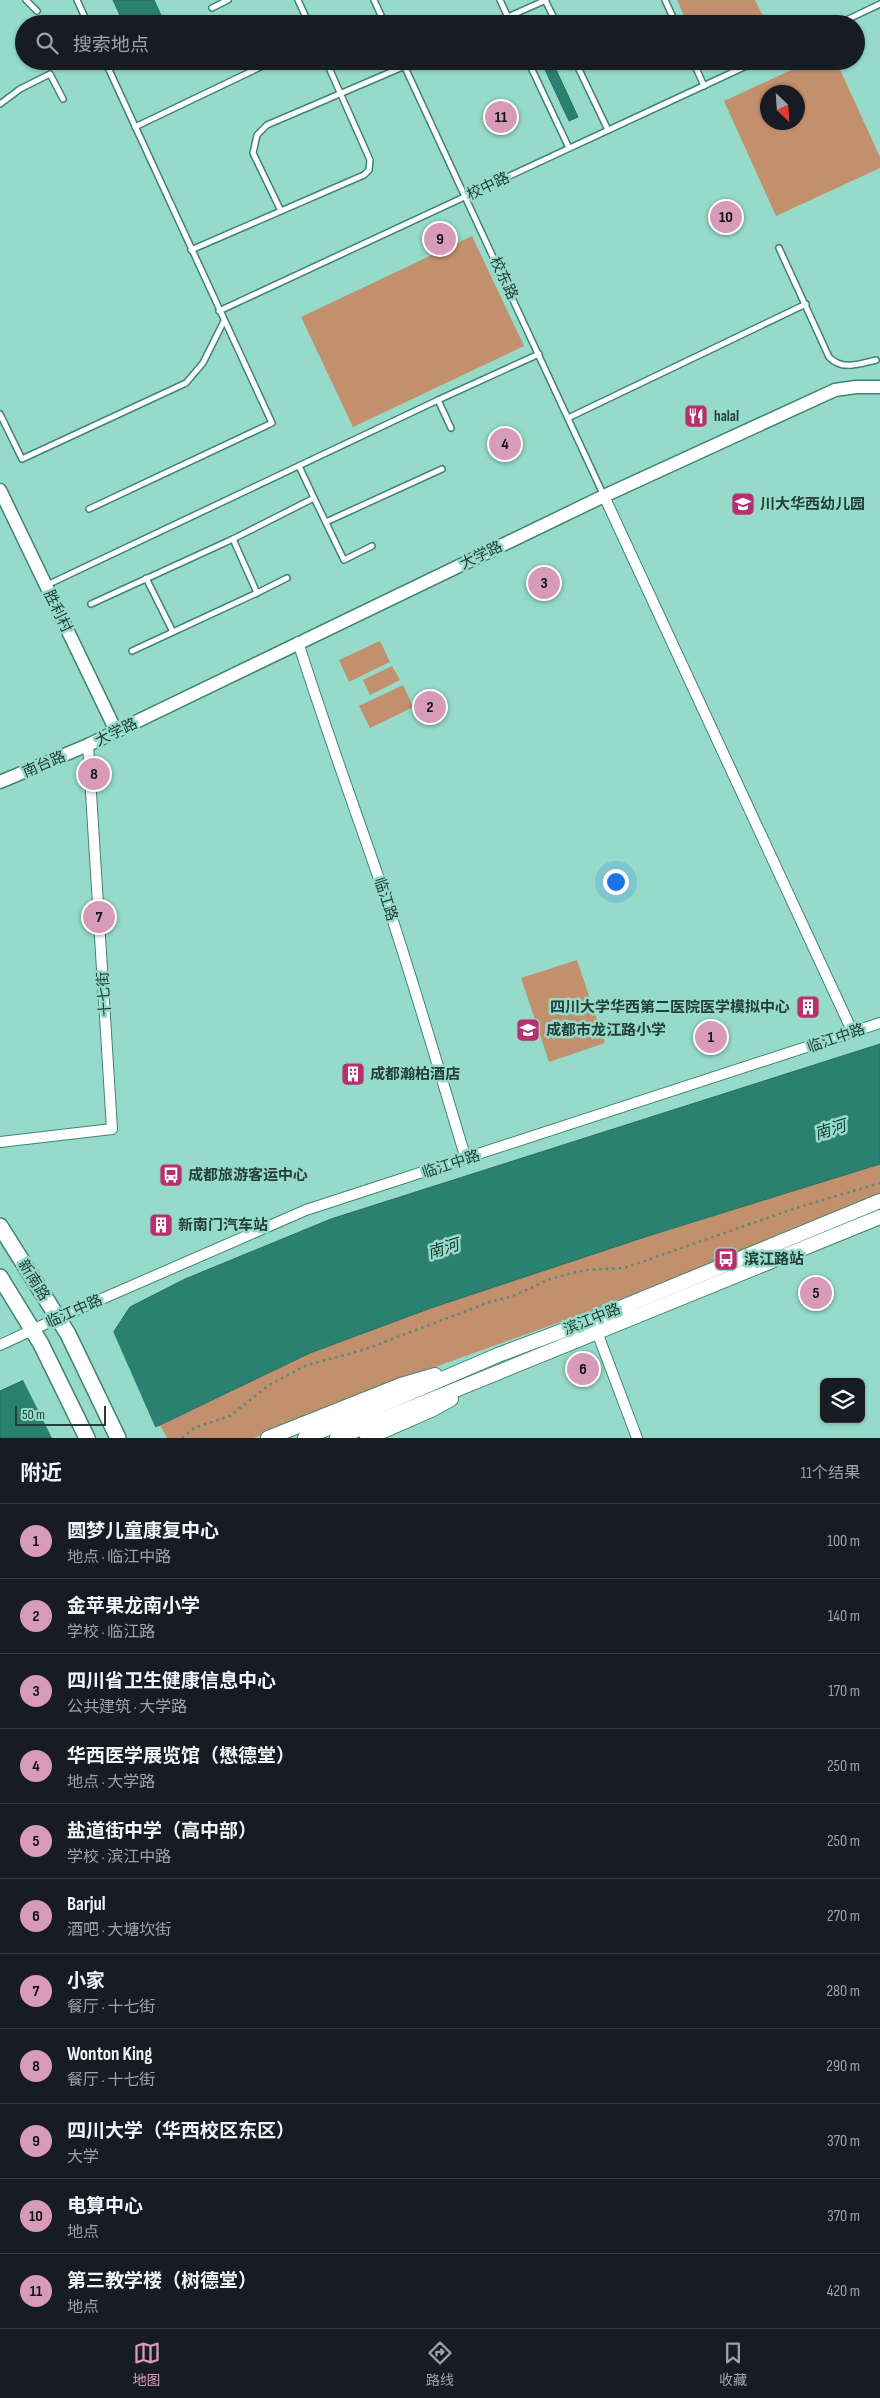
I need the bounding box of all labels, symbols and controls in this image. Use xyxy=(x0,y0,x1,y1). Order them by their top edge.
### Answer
search box xyxy=(15,15,865,70)
icon: search xyxy=(33,29,61,57)
text: 搜索地点 xyxy=(73,34,149,57)
north arrow xyxy=(760,85,805,130)
pin: 11 xyxy=(485,98,517,136)
street label: 校中路 xyxy=(464,168,513,205)
pin: 10 xyxy=(710,198,742,236)
pin: 9 xyxy=(424,220,456,258)
street label: 校东路 xyxy=(485,254,522,303)
restaurant icon: halal xyxy=(683,403,709,429)
place label: halal xyxy=(714,407,739,426)
pin: 4 xyxy=(489,425,521,463)
school or university icon: 川大华西幼儿园 xyxy=(730,491,756,517)
place label: 川大华西幼儿园 xyxy=(760,495,865,514)
street label: 大学路 xyxy=(457,537,506,574)
pin: 3 xyxy=(528,564,560,602)
street label: 胜利村 xyxy=(39,587,76,636)
pin: 2 xyxy=(414,688,446,726)
street label: 大学路 xyxy=(92,714,141,751)
street label: 南台路 xyxy=(20,747,69,782)
pin: 8 xyxy=(78,755,110,793)
your location xyxy=(603,869,629,895)
street label: 临江路 xyxy=(370,875,402,923)
pin: 7 xyxy=(83,898,115,936)
street label: 十七街 xyxy=(93,971,116,1017)
building icon: 四川大学华西第二医院医学模拟中心 xyxy=(795,994,821,1020)
place label: 四川大学华西第二医院医学模拟中心 xyxy=(550,998,790,1017)
school or university icon: 成都市龙江路小学 xyxy=(515,1017,541,1043)
pin: 1 xyxy=(695,1018,727,1056)
street label: 临江中路 xyxy=(805,1020,868,1057)
place label: 成都市龙江路小学 xyxy=(546,1021,666,1040)
building icon: 成都瀚柏酒店 xyxy=(340,1061,366,1087)
place label: 成都瀚柏酒店 xyxy=(370,1065,460,1084)
water label: 南河 xyxy=(812,1116,851,1144)
street label: 临江中路 xyxy=(420,1146,483,1183)
bus stop icon: 成都旅游客运中心 xyxy=(158,1162,184,1188)
place label: 成都旅游客运中心 xyxy=(188,1166,308,1185)
building icon: 新南门汽车站 xyxy=(148,1212,174,1238)
place label: 新南门汽车站 xyxy=(178,1216,268,1235)
water label: 南河 xyxy=(425,1235,464,1263)
bus stop icon: 滨江路站 xyxy=(713,1246,739,1272)
place label: 滨江路站 xyxy=(744,1250,804,1269)
street label: 新南路 xyxy=(14,1256,54,1304)
pin: 5 xyxy=(800,1274,832,1312)
street label: 临江中路 xyxy=(43,1291,105,1332)
street label: 滨江中路 xyxy=(561,1299,624,1340)
pin: 6 xyxy=(567,1350,599,1388)
map controls xyxy=(820,1378,865,1423)
button: layers xyxy=(820,1378,865,1423)
scale bar xyxy=(15,1403,106,1426)
text: 50 m xyxy=(22,1406,45,1423)
text: 附近 xyxy=(20,1461,62,1486)
text: 11个结果 xyxy=(801,1464,860,1483)
text: 圆梦儿童康复中心 xyxy=(67,1520,219,1543)
text: 1 xyxy=(33,1532,39,1551)
text: 100 m xyxy=(827,1532,860,1551)
text: 地点 · 临江中路 xyxy=(67,1548,171,1567)
text: 金苹果龙南小学 xyxy=(67,1595,200,1618)
text: 2 xyxy=(32,1607,40,1626)
text: 140 m xyxy=(828,1607,860,1626)
text: 学校 · 临江路 xyxy=(67,1623,155,1642)
text: 四川省卫生健康信息中心 xyxy=(67,1670,276,1693)
text: 3 xyxy=(32,1682,40,1701)
text: 170 m xyxy=(828,1682,860,1701)
text: 公共建筑 · 大学路 xyxy=(67,1698,187,1717)
text: 华西医学展览馆（懋德堂） xyxy=(67,1745,295,1768)
text: 4 xyxy=(32,1757,40,1776)
text: 250 m xyxy=(827,1757,860,1776)
text: 地点 · 大学路 xyxy=(67,1773,155,1792)
text: 盐道街中学（高中部） xyxy=(67,1820,257,1843)
text: 5 xyxy=(32,1832,40,1851)
text: 250 m xyxy=(827,1832,860,1851)
text: 学校 · 滨江中路 xyxy=(67,1848,171,1867)
text: Barjul xyxy=(67,1893,106,1916)
text: 6 xyxy=(32,1907,40,1926)
text: 270 m xyxy=(827,1907,860,1926)
text: 酒吧 · 大塘坎街 xyxy=(67,1921,171,1940)
text: 小家 xyxy=(67,1970,105,1993)
text: 7 xyxy=(33,1982,39,2001)
text: 280 m xyxy=(826,1982,860,2001)
text: 餐厅 · 十七街 xyxy=(67,1998,155,2017)
text: Wonton King xyxy=(67,2043,152,2066)
text: 8 xyxy=(32,2057,40,2076)
text: 290 m xyxy=(826,2057,860,2076)
text: 餐厅 · 十七街 xyxy=(67,2071,155,2090)
text: 四川大学（华西校区东区） xyxy=(67,2120,295,2143)
text: 9 xyxy=(32,2132,40,2151)
text: 370 m xyxy=(827,2132,860,2151)
text: 大学 xyxy=(67,2148,99,2167)
text: 电算中心 xyxy=(67,2195,143,2218)
text: 10 xyxy=(29,2207,43,2226)
text: 370 m xyxy=(827,2207,860,2226)
text: 地点 xyxy=(67,2223,99,2242)
text: 第三教学楼（树德堂） xyxy=(67,2270,257,2293)
text: 11 xyxy=(30,2282,42,2301)
text: 420 m xyxy=(827,2282,860,2301)
text: 地点 xyxy=(67,2298,99,2317)
tab: 地图 xyxy=(133,2339,161,2389)
tab: 路线 xyxy=(426,2339,454,2389)
tab: 收藏 xyxy=(719,2339,747,2389)

